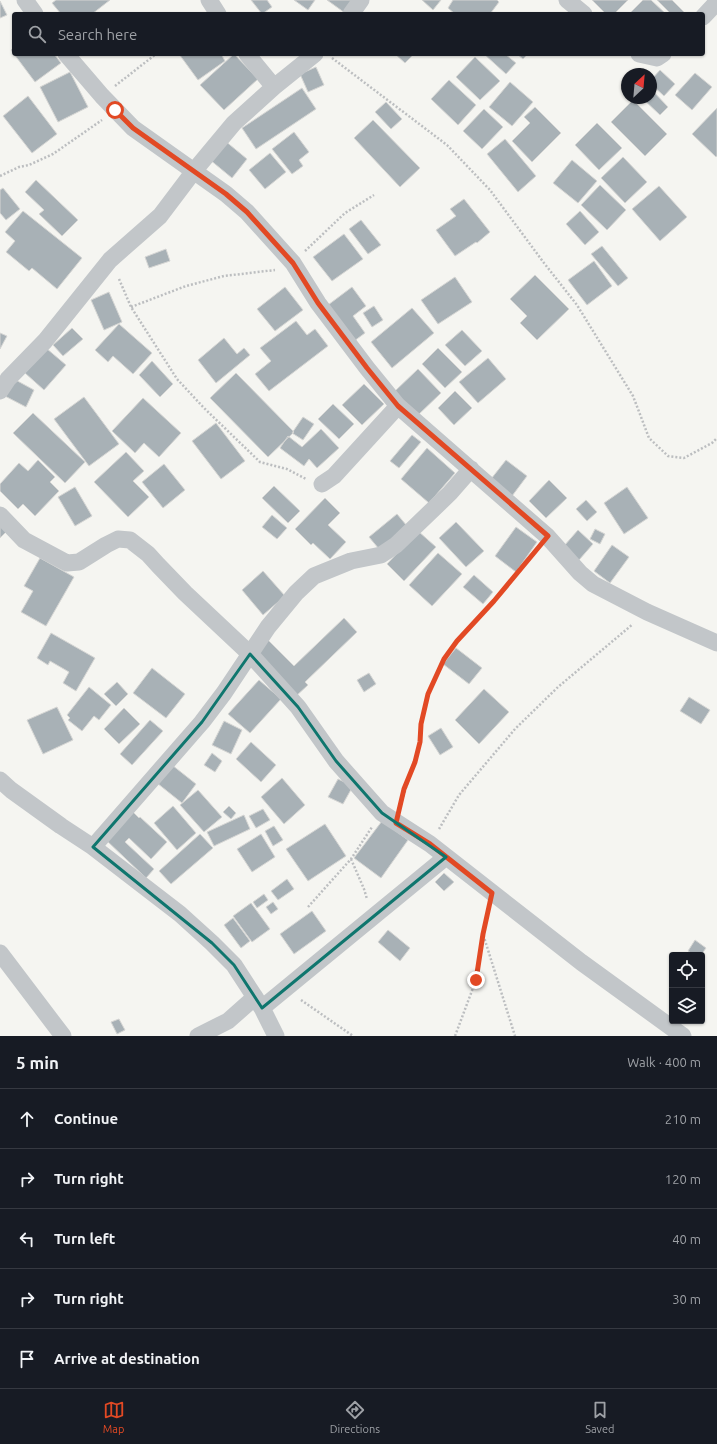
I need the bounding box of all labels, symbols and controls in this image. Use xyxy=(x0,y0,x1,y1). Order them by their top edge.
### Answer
search box xyxy=(12,12,705,56)
icon: search xyxy=(26,23,48,45)
text: Search here xyxy=(58,26,137,43)
north arrow xyxy=(621,68,657,104)
route start xyxy=(106,101,124,119)
map controls xyxy=(669,952,705,1024)
button: locate xyxy=(669,952,705,988)
route end xyxy=(467,971,485,989)
button: layers xyxy=(669,988,705,1024)
text: 5 min xyxy=(16,1053,59,1072)
text: Walk · 400 m xyxy=(627,1055,701,1069)
icon: ahead xyxy=(16,1108,38,1130)
text: Continue xyxy=(54,1110,118,1127)
text: 210 m xyxy=(665,1112,701,1126)
icon: right xyxy=(16,1168,38,1190)
text: Turn right xyxy=(54,1170,124,1187)
text: 120 m xyxy=(665,1172,701,1186)
icon: left xyxy=(16,1228,38,1250)
text: Turn left xyxy=(54,1230,115,1247)
text: 40 m xyxy=(672,1232,701,1246)
icon: right xyxy=(16,1288,38,1310)
text: Turn right xyxy=(54,1290,124,1307)
text: 30 m xyxy=(672,1292,701,1306)
icon: arrive xyxy=(16,1348,38,1370)
text: Arrive at destination xyxy=(54,1350,200,1367)
tab: Map xyxy=(103,1399,125,1435)
tab: Directions xyxy=(330,1399,380,1435)
tab: Saved xyxy=(585,1399,614,1435)

